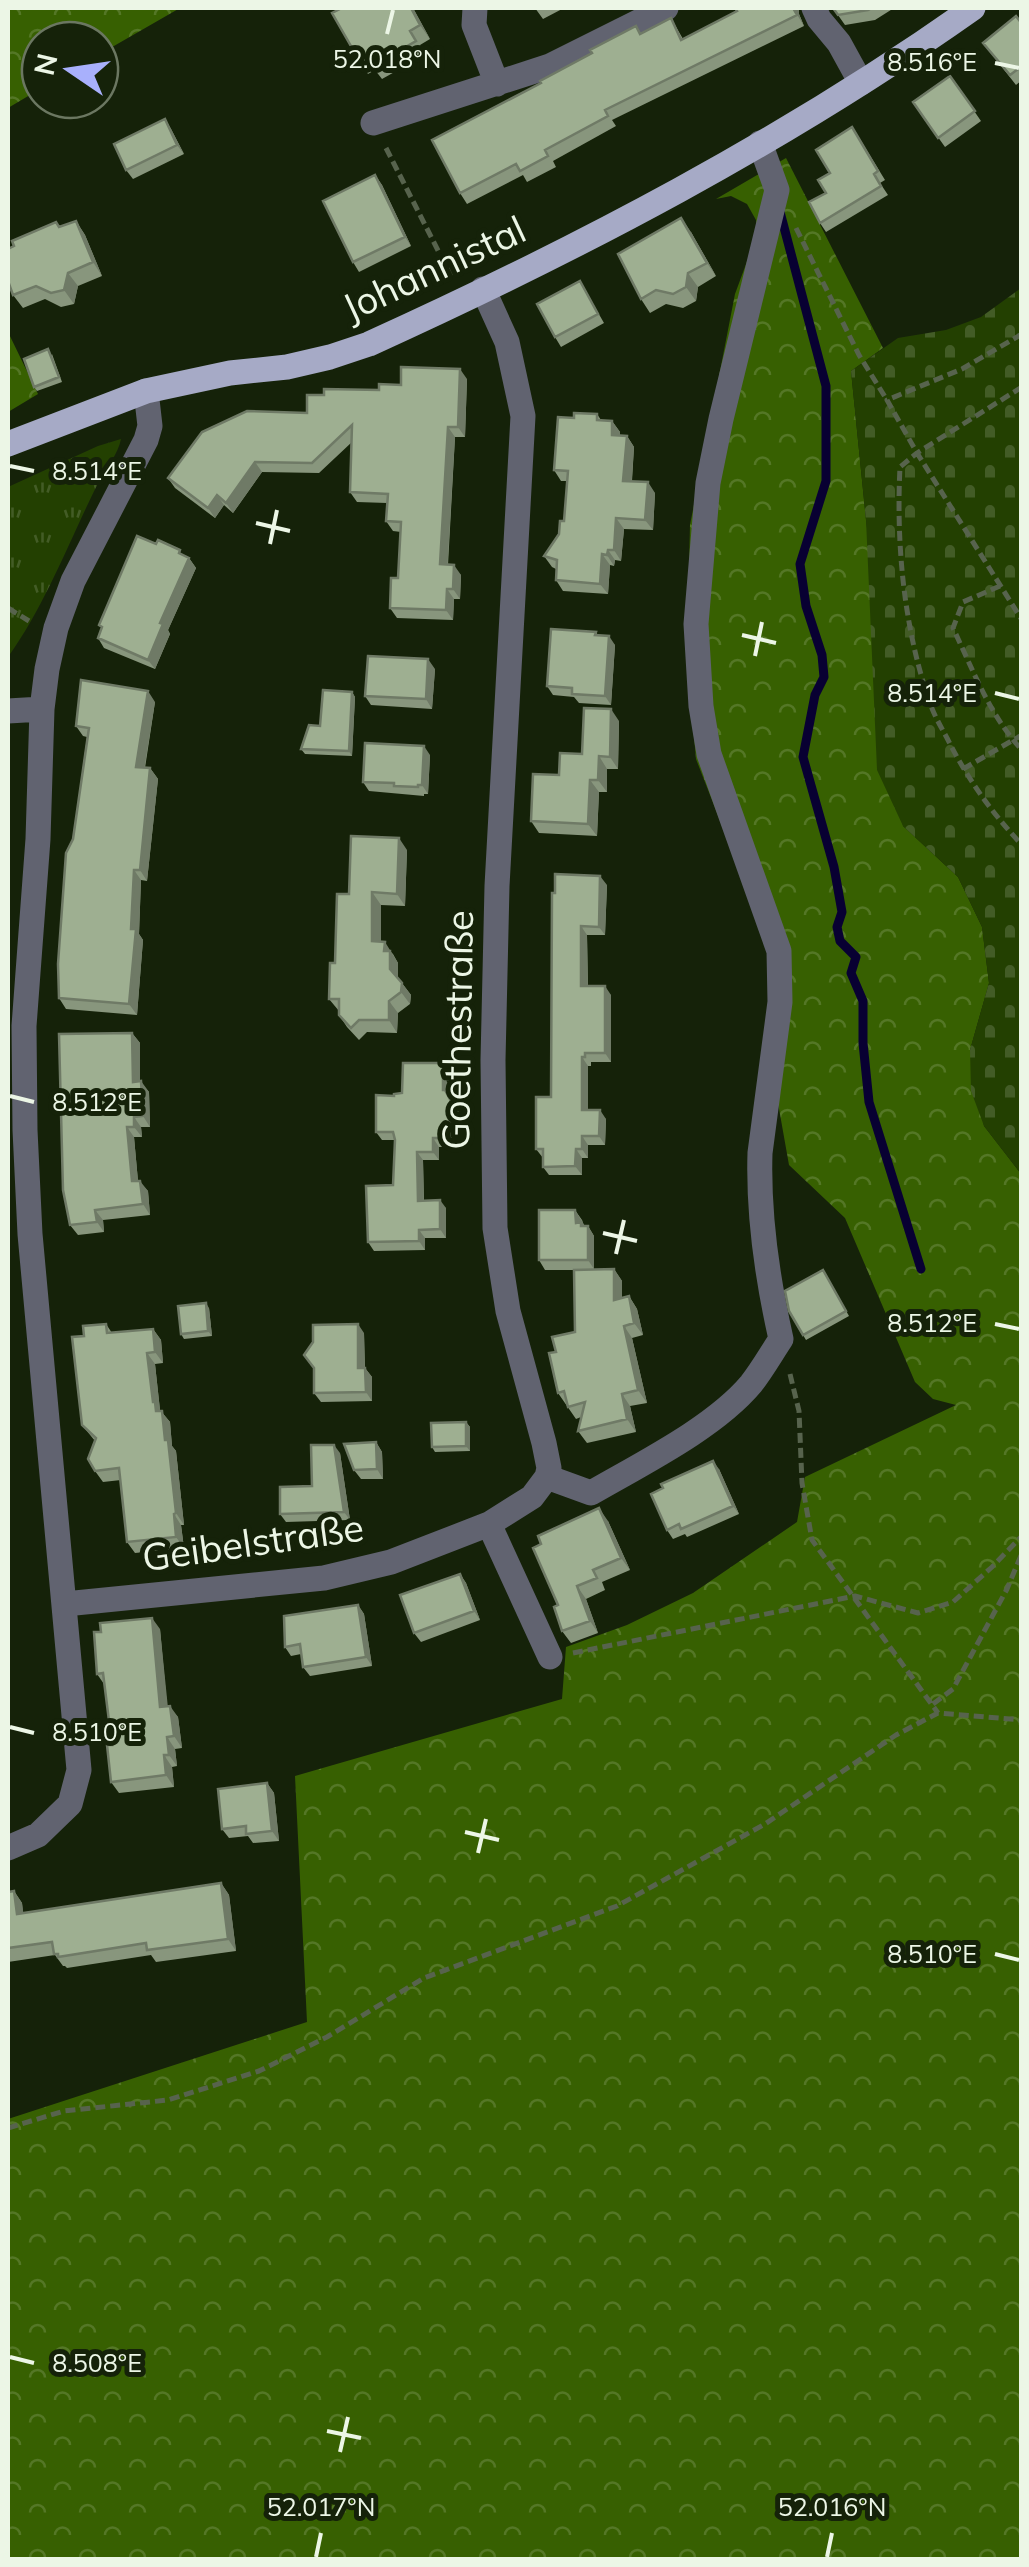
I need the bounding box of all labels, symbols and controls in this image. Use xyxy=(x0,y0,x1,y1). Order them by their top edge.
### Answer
north arrow xyxy=(20,20,120,120)
text: 52.018°N xyxy=(333,43,441,74)
text: 8.516°E xyxy=(887,46,977,77)
text: N xyxy=(26,50,65,78)
street label: Johannistal xyxy=(334,205,533,331)
text: 8.514°E xyxy=(52,455,142,486)
text: 8.514°E xyxy=(887,677,977,708)
street label: Goethestraße xyxy=(431,910,483,1150)
text: 8.512°E xyxy=(52,1086,142,1117)
text: 8.512°E xyxy=(887,1307,977,1338)
street label: Geibelstraße xyxy=(139,1503,367,1581)
text: 8.510°E xyxy=(52,1716,142,1747)
text: 8.510°E xyxy=(887,1938,977,1969)
text: 8.508°E xyxy=(52,2347,142,2378)
text: 52.017°N xyxy=(267,2491,375,2522)
text: 52.016°N xyxy=(778,2491,886,2522)

